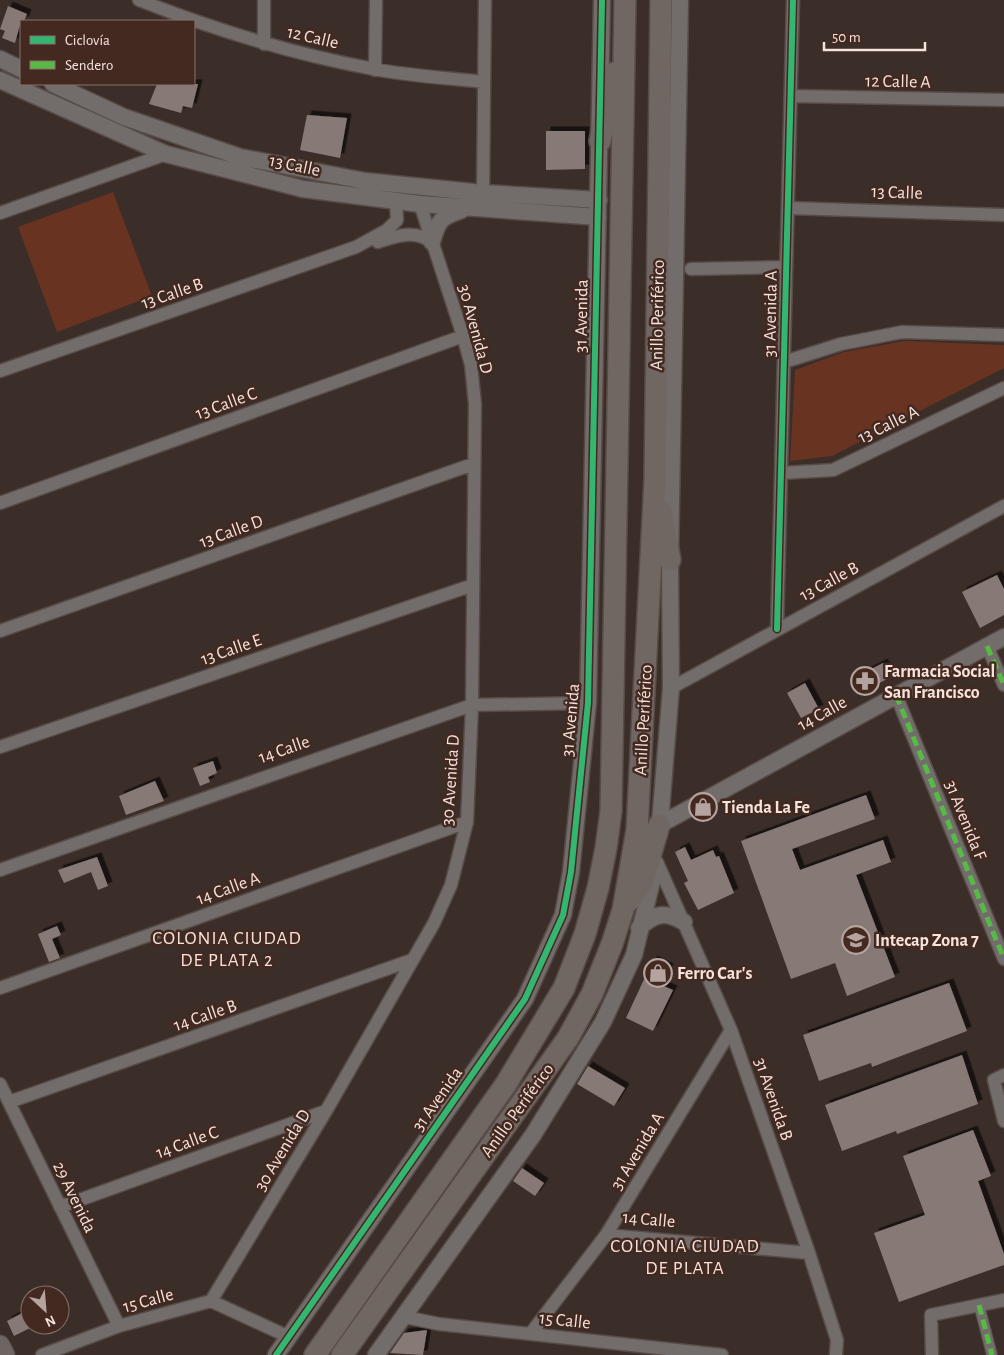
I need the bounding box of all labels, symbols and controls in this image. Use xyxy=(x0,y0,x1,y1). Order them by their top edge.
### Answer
legend xyxy=(20,20,195,85)
scale bar xyxy=(824,20,925,52)
street label: 12 Calle xyxy=(285,23,340,53)
text: 50 m xyxy=(832,30,861,45)
text: Ciclovía xyxy=(65,33,110,48)
text: Sendero xyxy=(65,58,113,73)
street label: 12 Calle A xyxy=(865,72,932,92)
street label: 13 Calle xyxy=(268,152,322,180)
street label: 13 Calle xyxy=(871,183,923,203)
street label: Anillo Periférico xyxy=(648,259,668,371)
street label: 31 Avenida A xyxy=(761,270,781,358)
street label: 13 Calle B xyxy=(139,275,206,313)
street label: 31 Avenida xyxy=(572,279,592,353)
street label: 30 Avenida D xyxy=(454,283,496,376)
street label: 13 Calle C xyxy=(193,385,259,423)
street label: 13 Calle A xyxy=(855,402,922,447)
street label: 13 Calle D xyxy=(197,512,265,552)
street label: 13 Calle B xyxy=(797,559,862,605)
street label: 13 Calle E xyxy=(199,631,264,669)
place label: Farmacia Social San Francisco xyxy=(884,663,995,702)
street label: Anillo Periférico xyxy=(632,664,656,776)
pharmacy icon: Farmacia Social San Francisco xyxy=(850,666,880,696)
street label: 31 Avenida xyxy=(559,683,583,758)
street label: 14 Calle xyxy=(795,693,850,735)
street label: 14 Calle xyxy=(256,733,312,767)
street label: 30 Avenida D xyxy=(439,734,463,826)
street label: 31 Avenida F xyxy=(941,778,989,863)
shop icon: Tienda La Fe xyxy=(688,792,718,822)
place label: Tienda La Fe xyxy=(722,799,810,817)
street label: 14 Calle A xyxy=(194,869,263,909)
school or university icon: Intecap Zona 7 xyxy=(841,925,871,955)
district label: COLONIA CIUDAD DE PLATA 2 xyxy=(152,929,302,970)
place label: Intecap Zona 7 xyxy=(875,932,979,950)
shop icon: Ferro Car's xyxy=(643,958,673,988)
place label: Ferro Car's xyxy=(677,965,752,983)
street label: 14 Calle B xyxy=(172,997,239,1035)
street label: 31 Avenida B xyxy=(751,1056,796,1143)
street label: Anillo Periférico xyxy=(478,1060,558,1161)
street label: 31 Avenida xyxy=(409,1064,466,1135)
street label: 30 Avenida D xyxy=(252,1107,314,1194)
street label: 31 Avenida A xyxy=(608,1109,668,1193)
street label: 14 Calle C xyxy=(154,1123,221,1163)
street label: 29 Avenida xyxy=(49,1159,99,1236)
street label: 14 Calle xyxy=(622,1209,676,1231)
district label: COLONIA CIUDAD DE PLATA xyxy=(610,1237,760,1278)
north arrow xyxy=(20,1285,70,1335)
street label: 15 Calle xyxy=(121,1286,175,1316)
street label: 15 Calle xyxy=(538,1309,591,1333)
text: N xyxy=(43,1312,58,1329)

